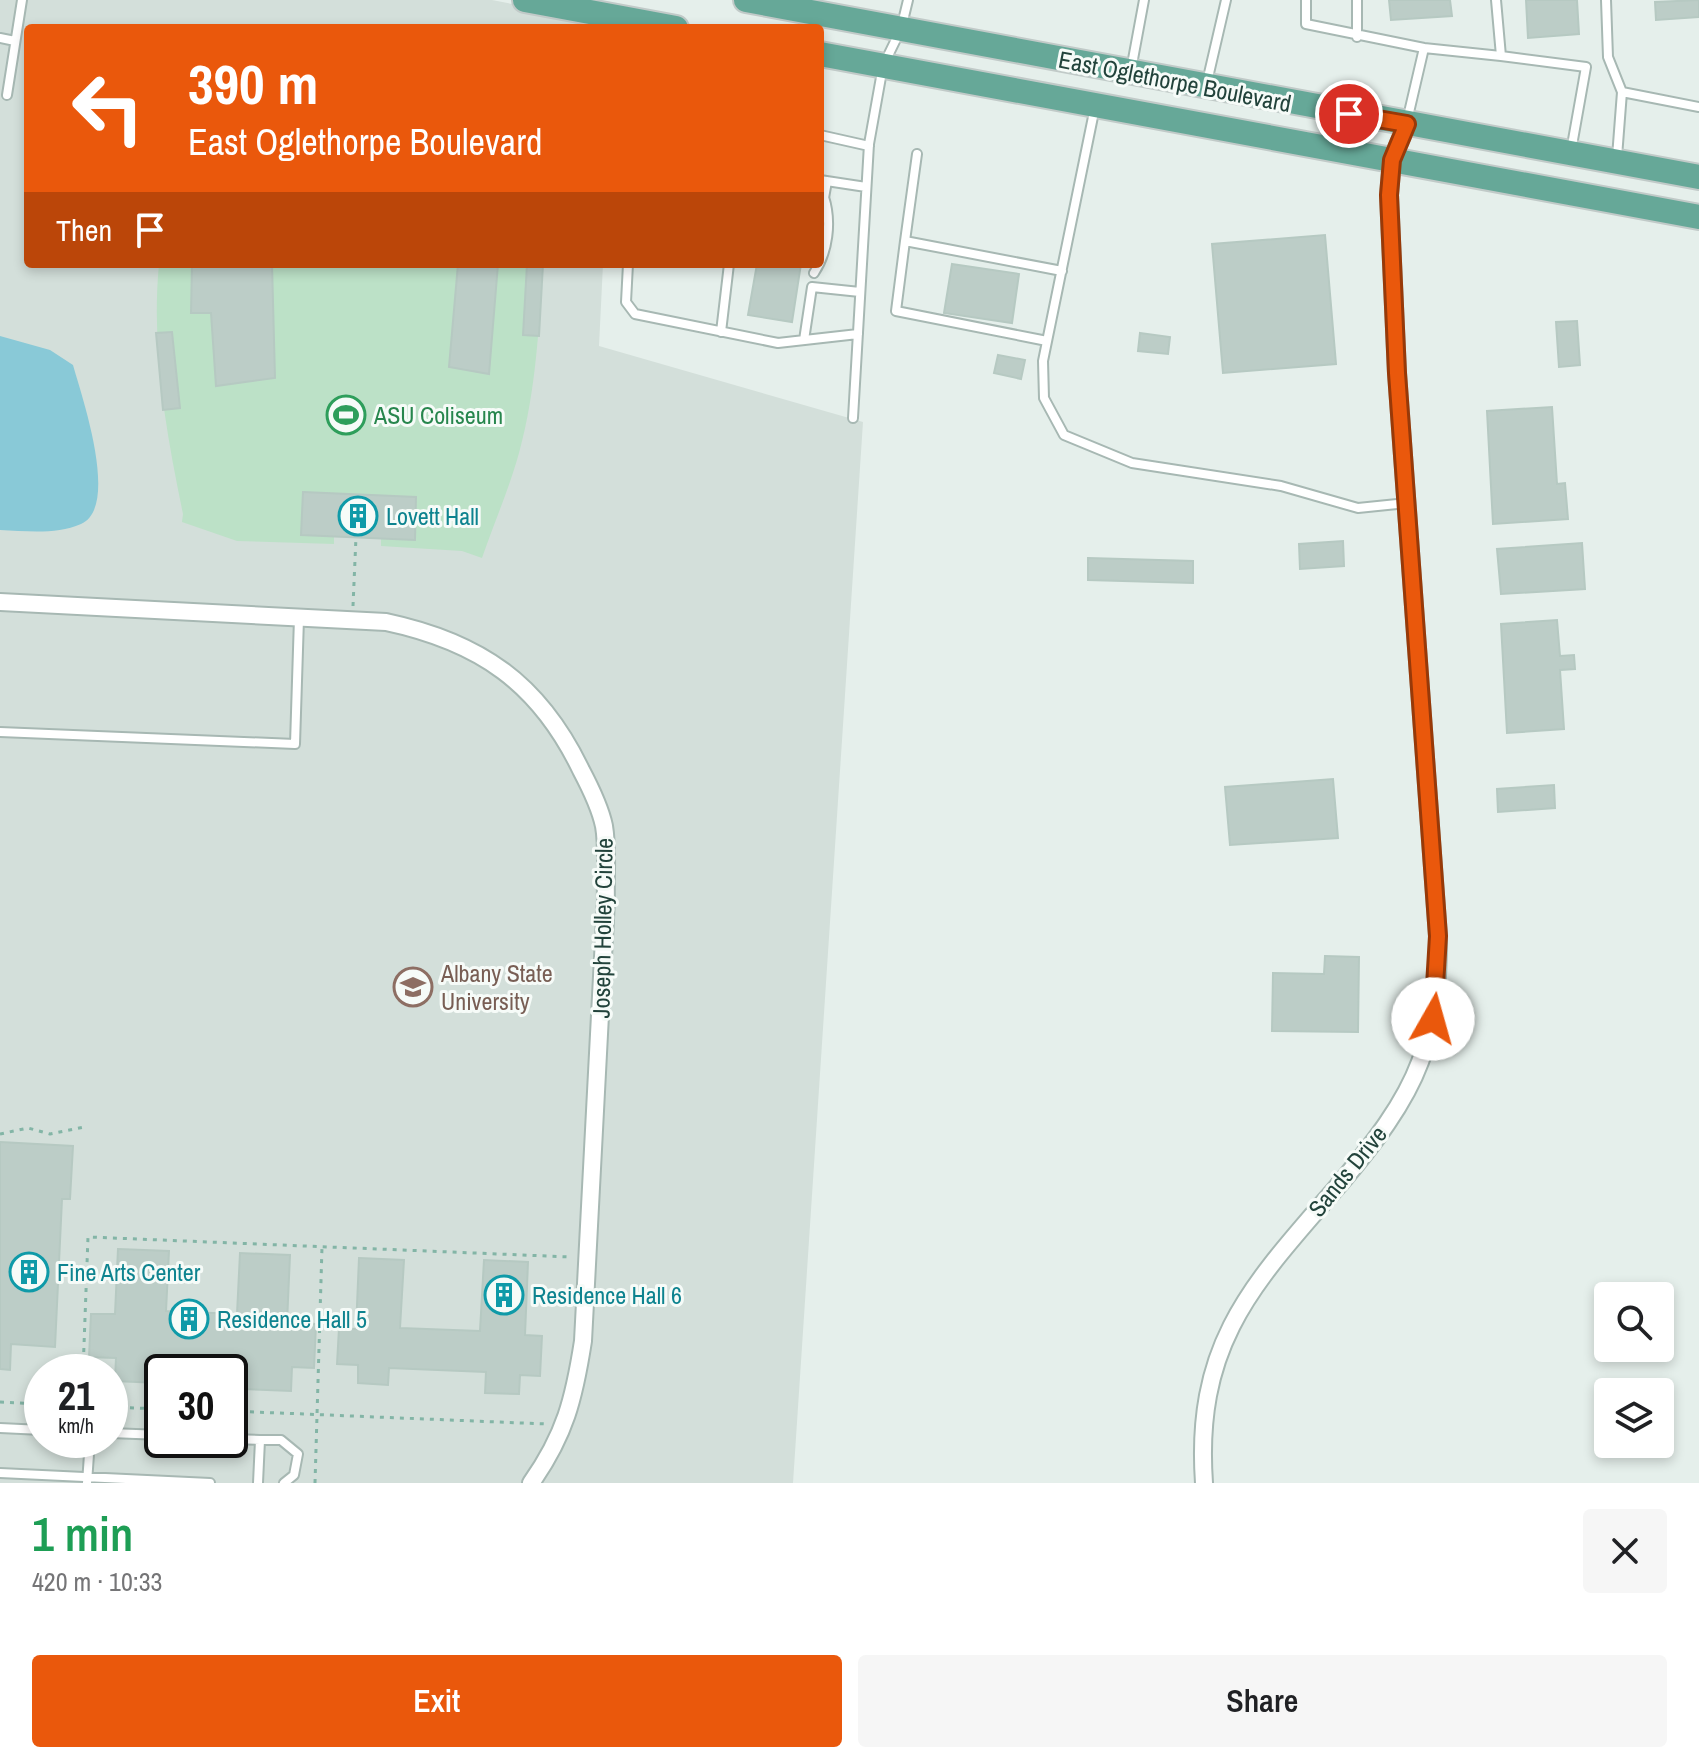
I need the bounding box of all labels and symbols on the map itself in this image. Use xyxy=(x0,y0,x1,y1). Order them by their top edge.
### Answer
street label: East Oglethorpe Boulevard xyxy=(1056,43,1294,119)
pin xyxy=(1315,80,1383,148)
sports icon: ASU Coliseum xyxy=(325,394,367,436)
place label: ASU Coliseum xyxy=(373,399,503,431)
building icon: Lovett Hall xyxy=(337,495,379,537)
place label: Lovett Hall xyxy=(386,500,479,532)
street label: Joseph Holley Circle xyxy=(584,838,620,1018)
place label: Albany State University xyxy=(440,957,553,1017)
school or university icon: Albany State University xyxy=(392,966,434,1008)
position arrow xyxy=(1391,977,1475,1061)
street label: Sands Drive xyxy=(1300,1119,1394,1223)
building icon: Fine Arts Center xyxy=(8,1251,50,1293)
place label: Fine Arts Center xyxy=(57,1256,201,1288)
building icon: Residence Hall 6 xyxy=(483,1274,525,1316)
place label: Residence Hall 6 xyxy=(532,1279,682,1311)
building icon: Residence Hall 5 xyxy=(168,1298,210,1340)
place label: Residence Hall 5 xyxy=(217,1303,367,1335)
speed limit sign: 30 xyxy=(144,1354,248,1458)

